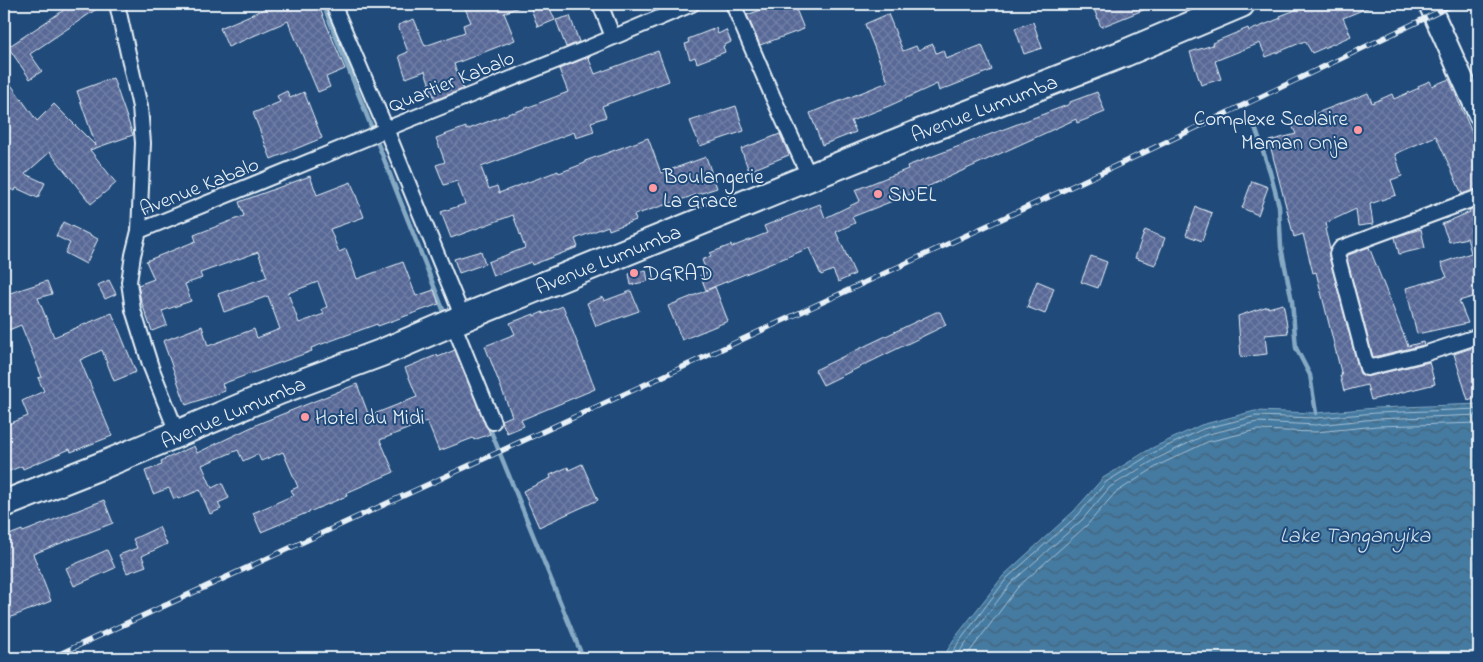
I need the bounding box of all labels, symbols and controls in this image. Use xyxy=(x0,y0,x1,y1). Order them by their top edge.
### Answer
street label: Quartier Kabalo xyxy=(384,44,519,122)
street label: Avenue Lumumba xyxy=(907,68,1062,152)
place label: Complexe Scolaire Maman Onja xyxy=(1194,105,1349,159)
marker: Complexe Scolaire Maman Onja xyxy=(1352,124,1364,136)
street label: Avenue Kabalo xyxy=(136,150,264,225)
place label: Boulangerie La Grace xyxy=(662,163,764,217)
place label: SNEL xyxy=(888,181,936,211)
marker: Boulangerie La Grace xyxy=(647,182,659,194)
marker: SNEL xyxy=(872,188,884,200)
street label: Avenue Lumumba xyxy=(531,218,686,304)
place label: DGRAD xyxy=(643,260,713,290)
marker: DGRAD xyxy=(628,267,640,279)
street label: Avenue Lumumba xyxy=(157,370,311,458)
place label: Hotel du Midi xyxy=(315,404,424,434)
marker: Hotel du Midi xyxy=(299,411,311,423)
water label: Lake Tanganyika xyxy=(1280,521,1431,553)

